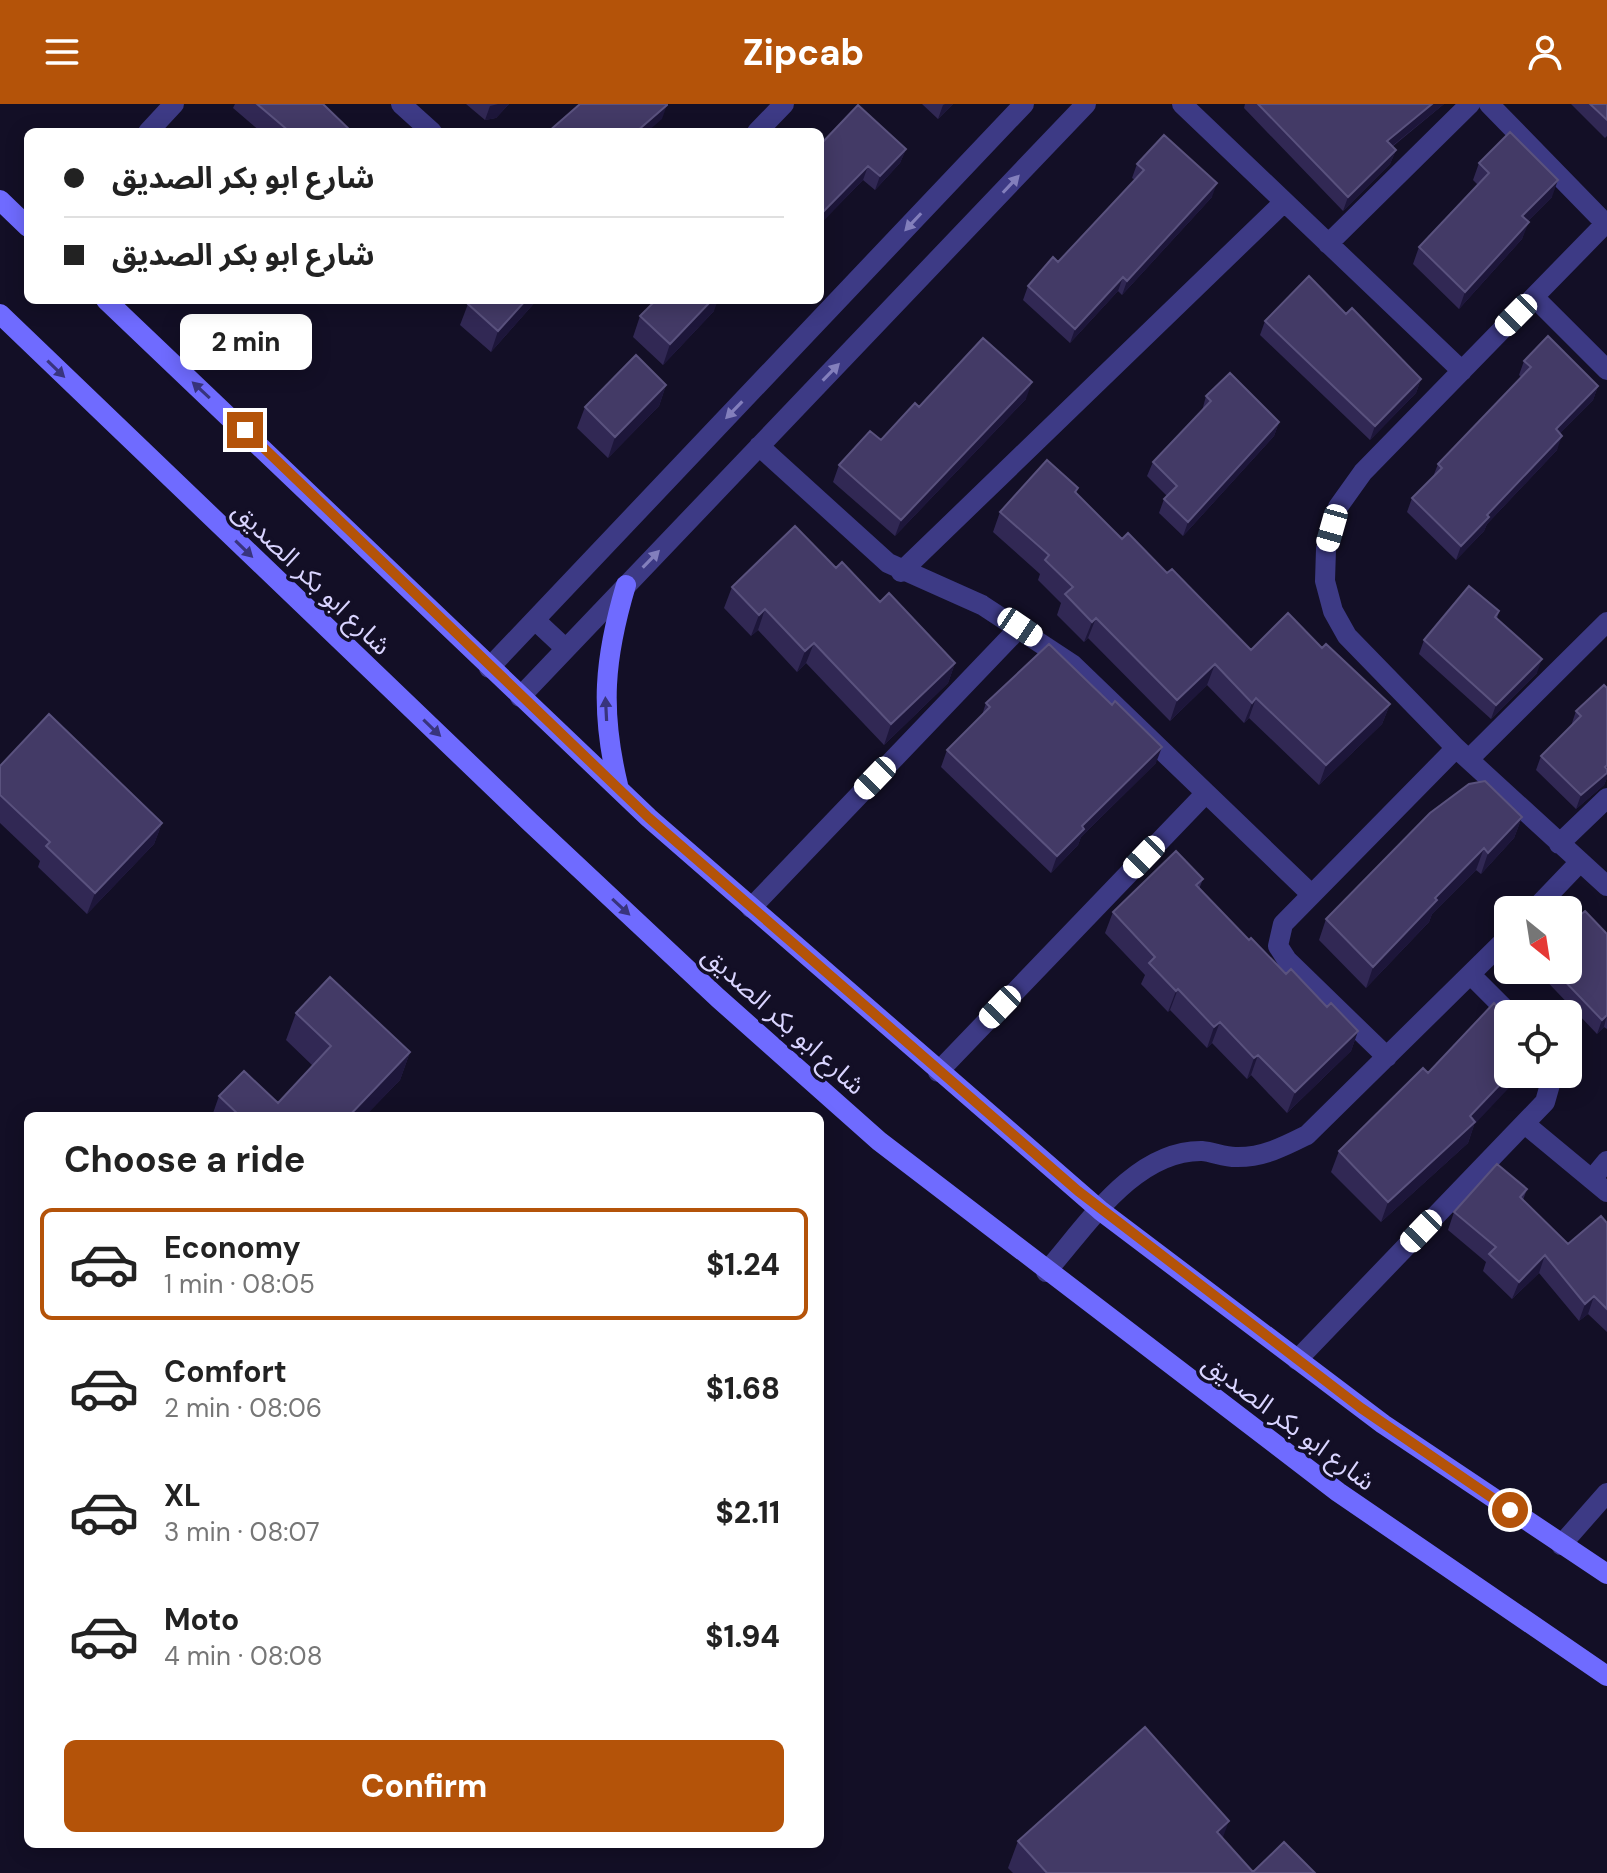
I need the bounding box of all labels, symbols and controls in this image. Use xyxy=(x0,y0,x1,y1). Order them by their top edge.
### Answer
text: Zipcab xyxy=(743,29,864,76)
icon: menu xyxy=(40,30,84,74)
icon: person xyxy=(1523,30,1567,74)
text: شارع ابو بكر الصديق xyxy=(112,158,375,197)
one-way arrow xyxy=(1001,175,1019,194)
one-way arrow xyxy=(904,212,923,231)
text: شارع ابو بكر الصديق xyxy=(112,235,375,274)
car xyxy=(1491,290,1541,340)
callout: 2 min xyxy=(179,314,311,370)
text: 2 min xyxy=(211,325,281,359)
one-way arrow xyxy=(46,359,65,377)
one-way arrow xyxy=(821,363,840,382)
one-way arrow xyxy=(192,381,211,399)
one-way arrow xyxy=(725,401,743,420)
route end xyxy=(227,412,263,448)
street label: شارع ابو بكر الصديق xyxy=(224,494,398,664)
car xyxy=(1314,502,1350,554)
one-way arrow xyxy=(234,540,253,558)
one-way arrow xyxy=(641,550,659,569)
car xyxy=(993,604,1047,650)
one-way arrow xyxy=(599,696,612,721)
one-way arrow xyxy=(422,719,441,737)
car xyxy=(850,752,900,804)
car xyxy=(1119,831,1169,883)
north arrow xyxy=(1494,896,1582,984)
map controls xyxy=(1494,896,1582,1088)
one-way arrow xyxy=(611,897,630,915)
street label: شارع ابو بكر الصديق xyxy=(694,938,873,1104)
car xyxy=(975,981,1025,1033)
button: locate xyxy=(1494,1000,1582,1088)
text: Choose a ride xyxy=(64,1136,305,1183)
car xyxy=(1396,1205,1446,1257)
icon: car xyxy=(68,1228,140,1300)
text: Economy xyxy=(164,1228,301,1267)
text: $1.24 xyxy=(706,1245,780,1284)
text: 1 min · 08:05 xyxy=(164,1267,315,1301)
street label: شارع ابو بكر الصديق xyxy=(1195,1346,1382,1500)
icon: car xyxy=(68,1352,140,1424)
text: Comfort xyxy=(164,1352,287,1391)
text: $1.68 xyxy=(706,1369,780,1408)
text: 2 min · 08:06 xyxy=(164,1391,322,1425)
icon: car xyxy=(68,1476,140,1548)
text: XL xyxy=(164,1476,201,1515)
route start xyxy=(1492,1492,1528,1528)
text: $2.11 xyxy=(716,1493,780,1532)
text: 3 min · 08:07 xyxy=(164,1515,320,1549)
icon: car xyxy=(68,1600,140,1672)
text: Moto xyxy=(164,1600,239,1639)
text: $1.94 xyxy=(705,1617,780,1656)
text: 4 min · 08:08 xyxy=(164,1639,322,1673)
button: Confirm xyxy=(64,1740,784,1832)

